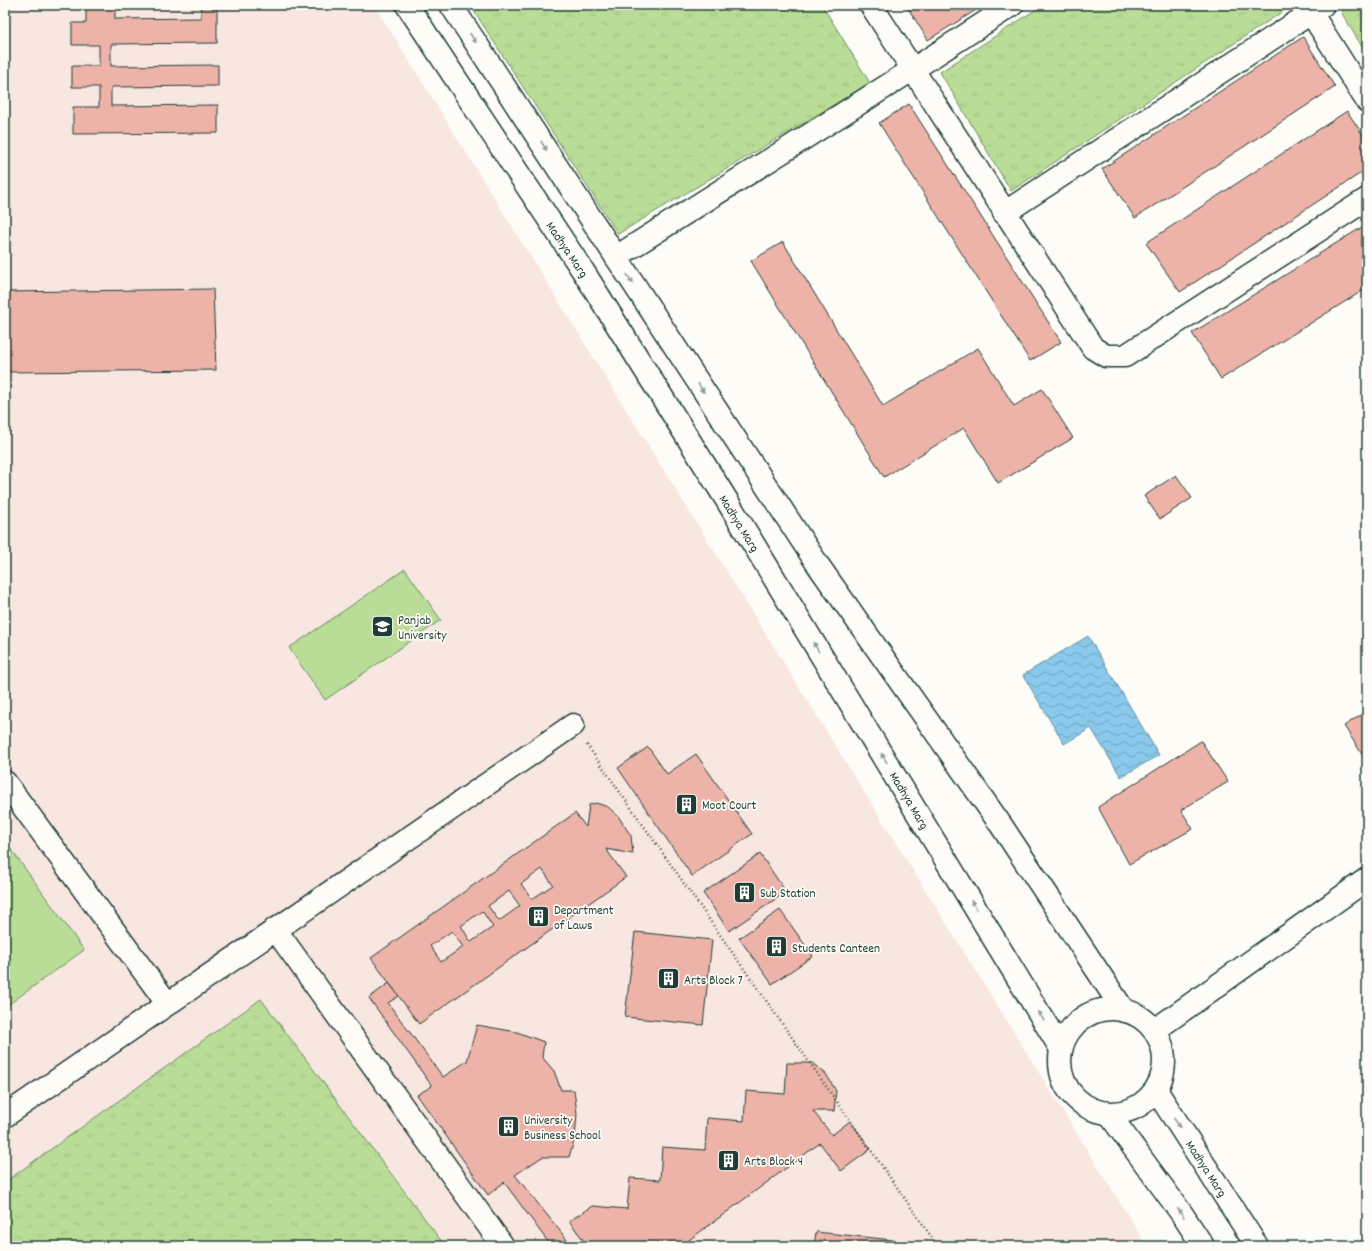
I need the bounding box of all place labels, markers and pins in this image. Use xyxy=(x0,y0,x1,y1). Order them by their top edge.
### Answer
place label: Panjab University xyxy=(398,612,447,646)
school or university icon: Panjab University xyxy=(370,613,396,639)
building icon: Moot Court xyxy=(674,791,700,817)
place label: Moot Court xyxy=(702,797,757,816)
building icon: Sub Station xyxy=(731,879,757,905)
place label: Sub Station xyxy=(760,885,816,904)
place label: Department of Laws xyxy=(554,902,614,936)
building icon: Department of Laws xyxy=(525,903,551,929)
building icon: Students Canteen xyxy=(763,934,789,960)
place label: Students Canteen xyxy=(792,940,880,959)
building icon: Arts Block 7 xyxy=(656,966,682,992)
place label: Arts Block 7 xyxy=(684,972,743,991)
place label: University Business School xyxy=(524,1112,601,1146)
building icon: University Business School xyxy=(495,1113,521,1139)
building icon: Arts Block 4 xyxy=(716,1147,742,1173)
place label: Arts Block 4 xyxy=(744,1153,803,1172)

